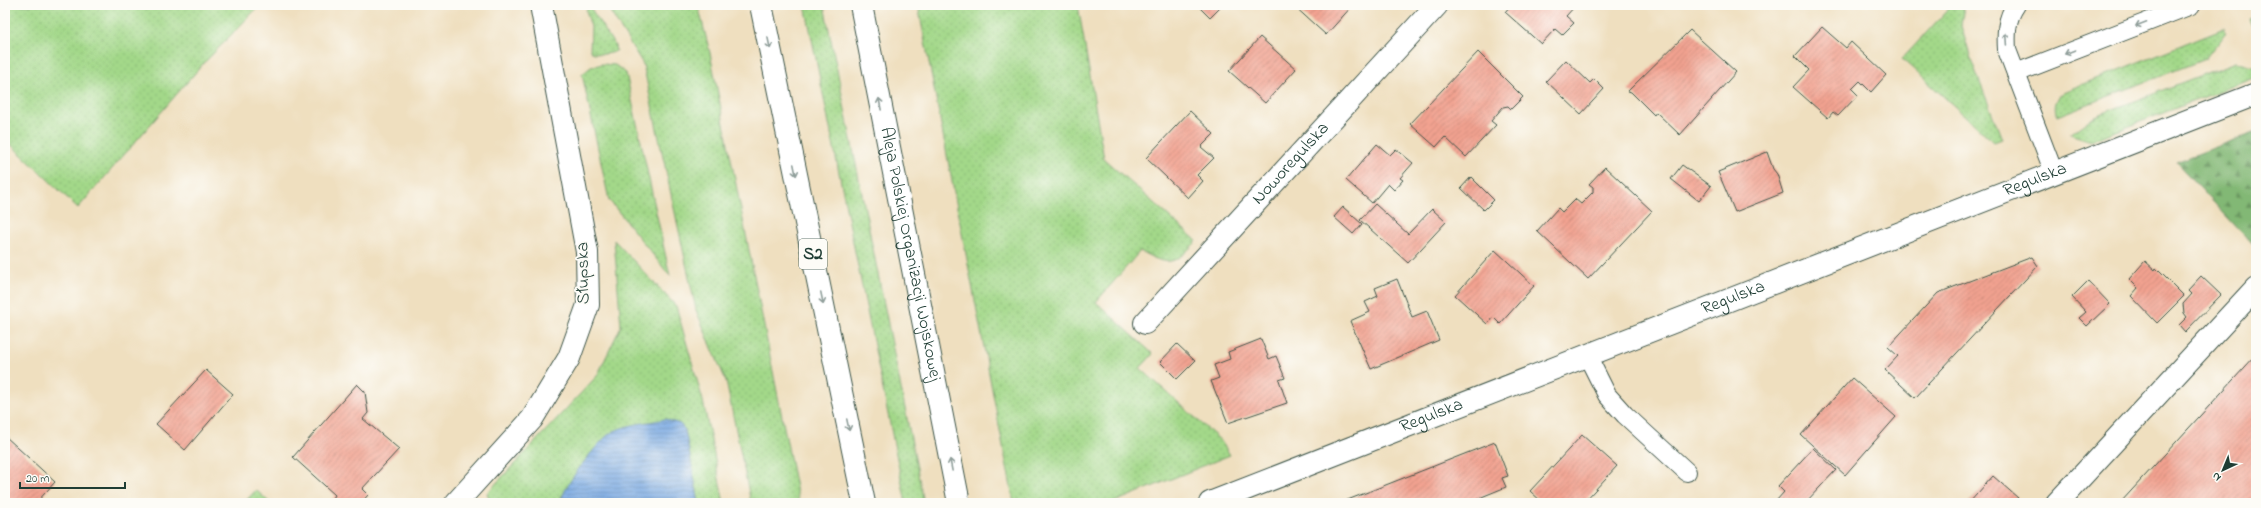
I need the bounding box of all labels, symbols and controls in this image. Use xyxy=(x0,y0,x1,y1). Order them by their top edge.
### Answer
one-way arrow xyxy=(2136,21,2148,29)
one-way arrow xyxy=(2003,33,2010,46)
one-way arrow xyxy=(765,36,773,49)
one-way arrow xyxy=(2064,49,2076,57)
one-way arrow xyxy=(876,98,884,111)
street label: Noworegulska xyxy=(1246,117,1336,211)
street label: Aleja Polskiej Organizacji Wojskowej xyxy=(872,125,948,384)
street label: Regulska xyxy=(2000,156,2071,205)
one-way arrow xyxy=(792,164,800,177)
road number: S2 xyxy=(799,239,827,269)
street label: Słupska xyxy=(570,242,598,304)
street label: Regulska xyxy=(1698,274,1769,323)
one-way arrow xyxy=(818,291,826,304)
street label: Regulska xyxy=(1396,392,1467,440)
one-way arrow xyxy=(845,418,853,431)
north arrow xyxy=(2203,450,2243,490)
one-way arrow xyxy=(947,459,955,472)
scale bar xyxy=(20,464,125,490)
text: N xyxy=(2209,468,2225,485)
text: 20 m xyxy=(26,470,49,488)

